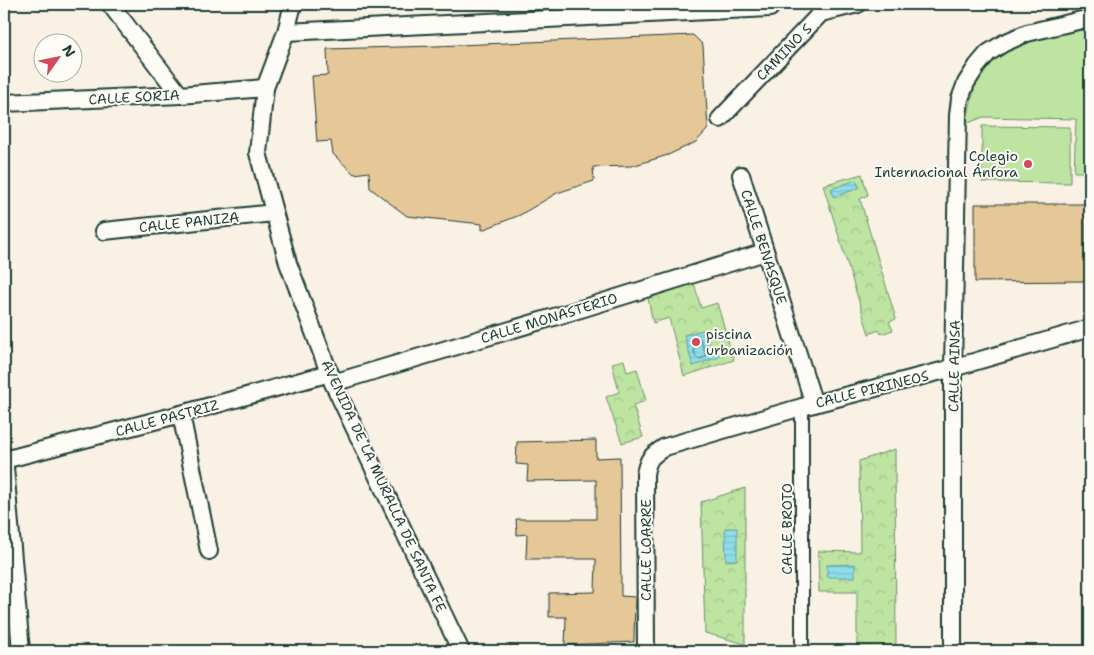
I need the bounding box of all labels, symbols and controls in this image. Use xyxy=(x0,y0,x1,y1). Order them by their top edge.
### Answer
street label: CAMINO S xyxy=(752,19,816,84)
north arrow xyxy=(32,32,82,82)
text: N xyxy=(58,41,79,60)
street label: CALLE SORIA xyxy=(88,86,180,108)
place label: Colegio Internacional Ánfora xyxy=(875,147,1018,181)
marker: Colegio Internacional Ánfora xyxy=(1022,158,1034,170)
street label: CALLE BENASQUE xyxy=(737,187,791,307)
street label: CALLE PANIZA xyxy=(138,208,240,236)
street label: CALLE MONASTERIO xyxy=(478,289,620,347)
street label: CALLE AINSA xyxy=(944,320,964,412)
place label: piscina urbanización xyxy=(706,325,794,359)
marker: piscina urbanización xyxy=(690,336,702,348)
street label: AVENIDA DE LA MURALLA DE SANTA FE xyxy=(317,357,451,615)
street label: CALLE PIRINEOS xyxy=(814,366,931,412)
street label: CALLE PASTRIZ xyxy=(113,395,221,440)
street label: CALLE BROTO xyxy=(778,483,796,575)
street label: CALLE LOARRE xyxy=(637,499,655,601)

